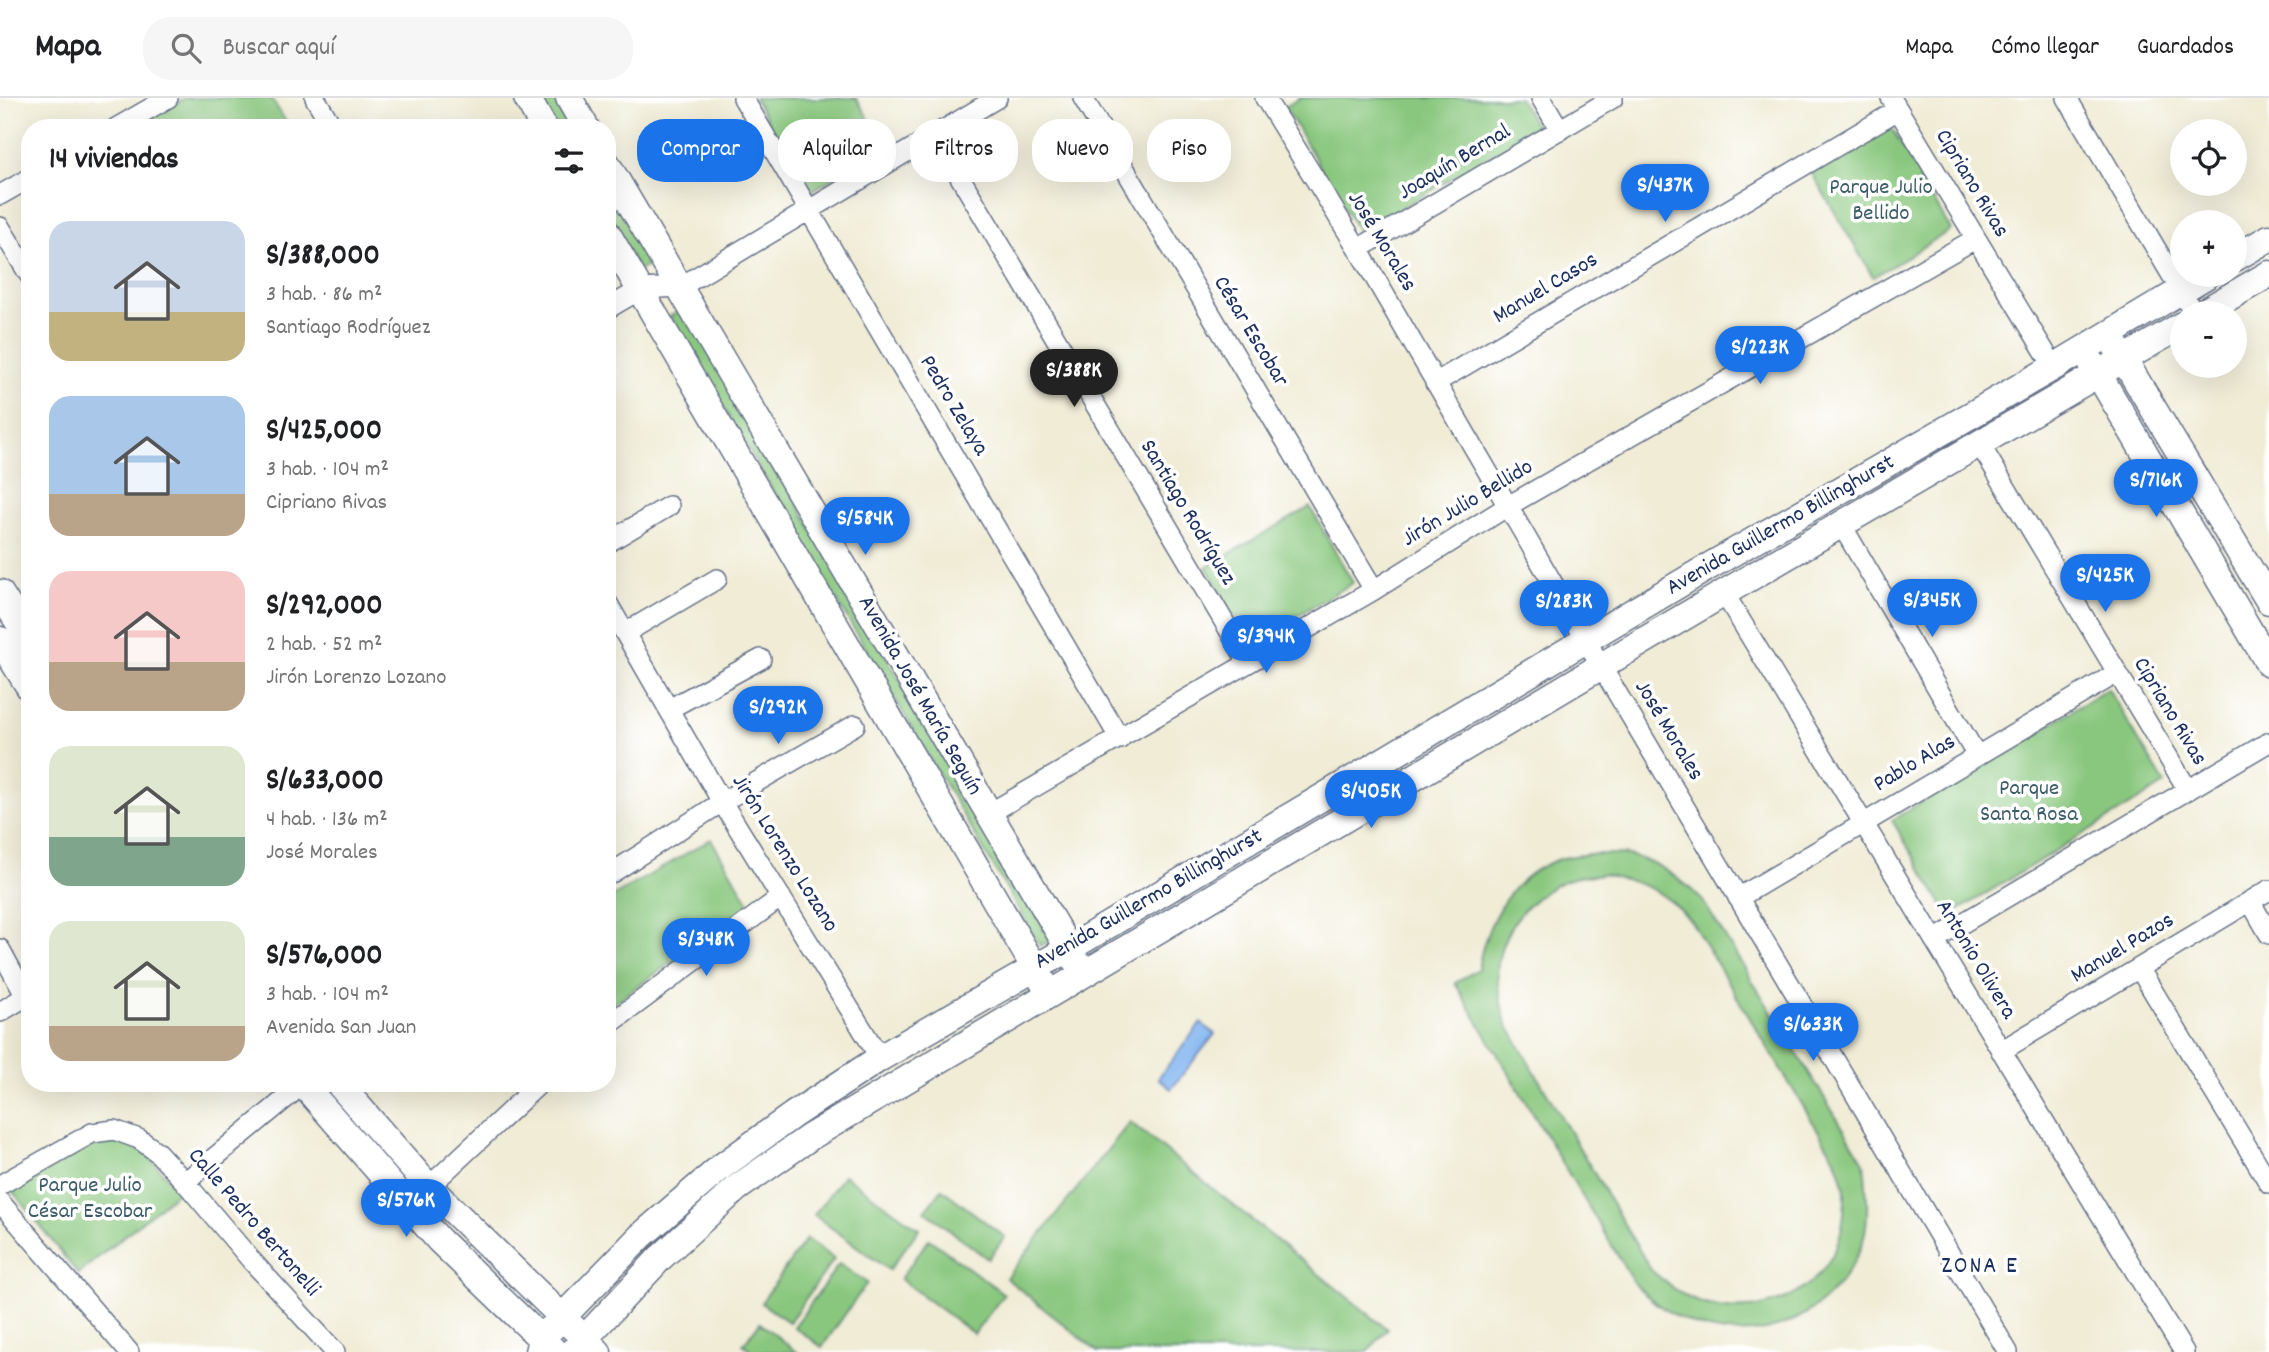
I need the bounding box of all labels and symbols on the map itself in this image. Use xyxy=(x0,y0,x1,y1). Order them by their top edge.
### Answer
street label: Joaquín Bernal xyxy=(1392,116,1518,210)
street label: Cipriano Rivas xyxy=(1926,124,2016,244)
pin: S/437K xyxy=(1608,164,1722,224)
park label: Parque Julio Bellido xyxy=(1829,172,1933,231)
street label: José Morales xyxy=(1338,186,1424,298)
street label: Manuel Casos xyxy=(1487,245,1605,333)
street label: César Escobar xyxy=(1204,270,1296,394)
pin: S/223K xyxy=(1703,327,1817,386)
street label: Pedro Zelaya xyxy=(910,349,997,464)
pin: S/388K xyxy=(1017,350,1131,409)
street label: Santiago Rodríguez xyxy=(1131,434,1244,592)
street label: Avenida Guillermo Billinghurst xyxy=(1661,447,1901,605)
street label: Jirón Julio Bellido xyxy=(1396,452,1540,556)
pin: S/716K xyxy=(2099,460,2213,519)
pin: S/584K xyxy=(808,498,922,557)
pin: S/425K xyxy=(2048,554,2162,614)
pin: S/283K xyxy=(1507,580,1621,640)
pin: S/345K xyxy=(1875,580,1989,639)
street label: Avenida José María Seguín xyxy=(848,590,990,802)
pin: S/394K xyxy=(1209,616,1323,675)
street label: Cipriano Rivas xyxy=(2124,652,2214,772)
street label: José Morales xyxy=(1625,675,1711,787)
pin: S/292K xyxy=(721,686,835,746)
street label: Pablo Alas xyxy=(1868,727,1962,801)
street label: Jirón Lorenzo Lozano xyxy=(722,769,846,939)
pin: S/405K xyxy=(1314,770,1428,830)
park label: Parque Santa Rosa xyxy=(1980,773,2079,832)
street label: Avenida Guillermo Billinghurst xyxy=(1029,821,1269,979)
street label: Antonio Olivera xyxy=(1926,894,2024,1027)
street label: Manuel Pazos xyxy=(2065,905,2181,993)
pin: S/348K xyxy=(649,918,763,978)
pin: S/633K xyxy=(1756,1004,1870,1063)
street label: Calle Pedro Bertonelli xyxy=(179,1141,327,1305)
park label: Parque Julio César Escobar xyxy=(28,1170,153,1229)
pin: S/576K xyxy=(349,1180,463,1239)
district label: ZONA E xyxy=(1941,1250,2019,1284)

